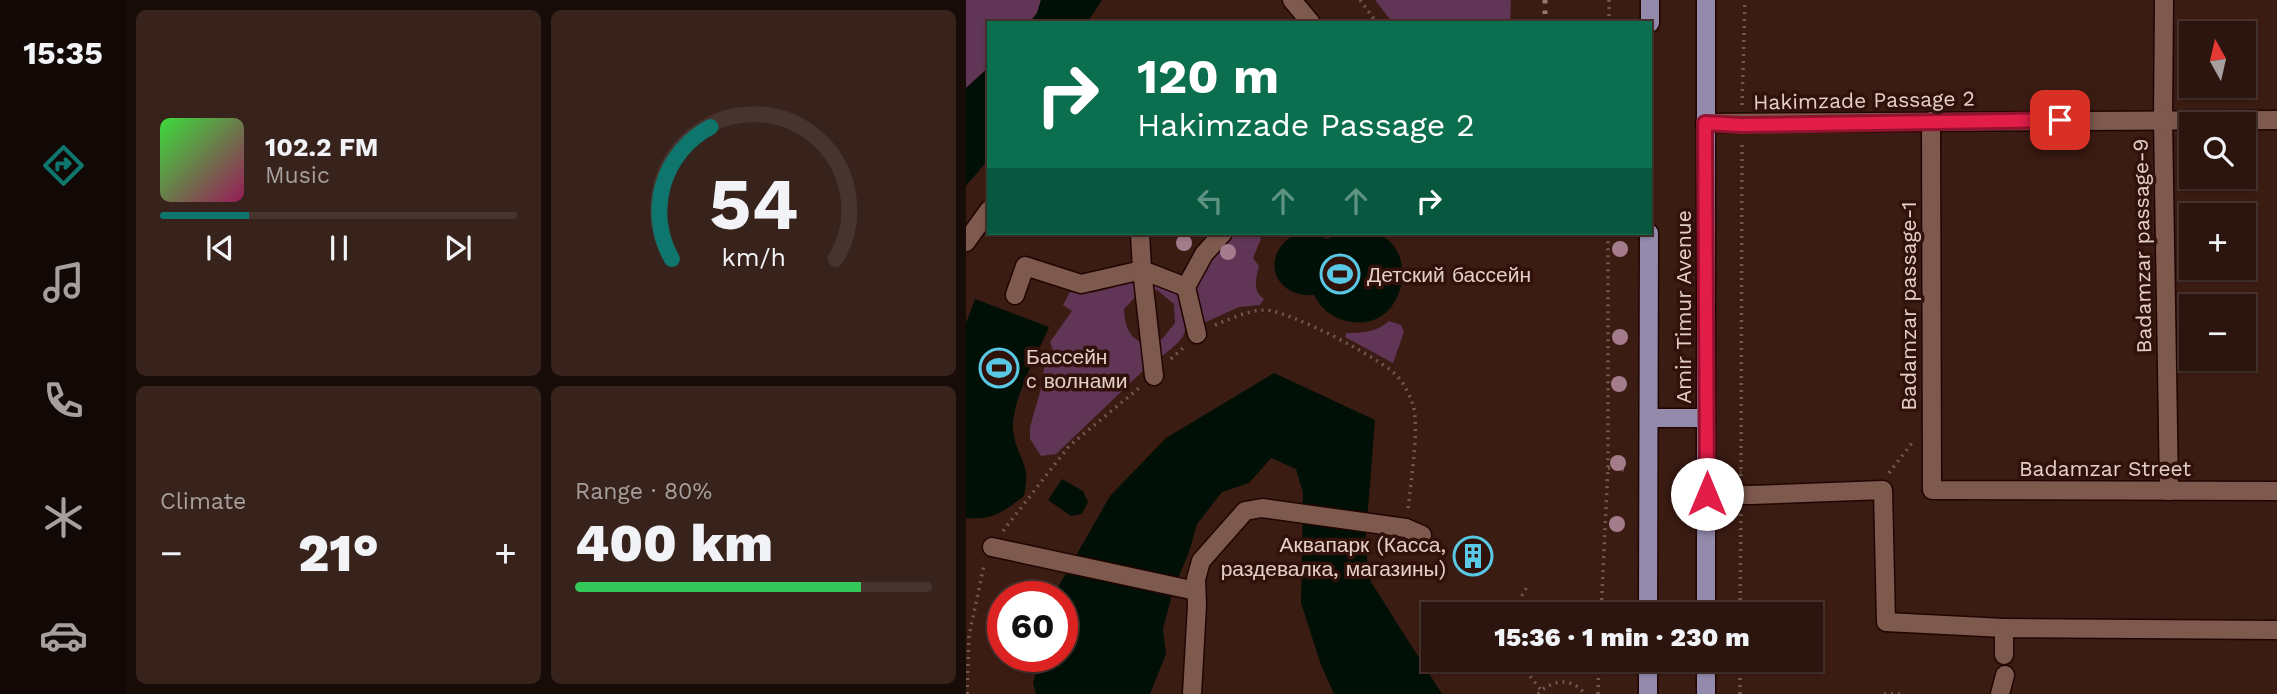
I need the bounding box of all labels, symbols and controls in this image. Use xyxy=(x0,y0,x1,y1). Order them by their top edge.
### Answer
north arrow xyxy=(2179,21,2256,98)
map controls xyxy=(2179,21,2256,371)
text: 15:35 xyxy=(23,34,103,72)
text: 120 m xyxy=(1137,47,1279,105)
icon: right xyxy=(1022,49,1113,140)
street label: Hakimzade Passage 2 xyxy=(1753,86,1975,114)
pin xyxy=(2030,90,2090,150)
icon: arrive xyxy=(2041,101,2079,139)
text: Hakimzade Passage 2 xyxy=(1137,106,1475,144)
button: search xyxy=(2179,112,2256,189)
text: 102.2 FM xyxy=(265,132,379,162)
street label: Badamzar passage-9 xyxy=(2128,138,2156,354)
icon: directions xyxy=(39,141,88,190)
text: 54 xyxy=(709,161,798,247)
text: Music xyxy=(265,162,330,189)
icon: left xyxy=(1191,182,1229,220)
icon: ahead xyxy=(1264,182,1302,220)
icon: ahead xyxy=(1337,182,1375,220)
icon: right xyxy=(1410,182,1448,220)
street label: Badamzar passage-1 xyxy=(1896,201,1921,411)
button: + xyxy=(2179,203,2256,280)
street label: Amir Timur Avenue xyxy=(1671,210,1696,404)
icon: previous xyxy=(201,229,239,267)
icon: pause xyxy=(320,229,358,267)
icon: next xyxy=(439,229,477,267)
text: km/h xyxy=(721,243,786,272)
sports icon: Детский бассейн xyxy=(1319,253,1361,295)
icon: music xyxy=(39,258,88,307)
place label: Детский бассейн xyxy=(1367,262,1531,287)
button: − xyxy=(2179,294,2256,371)
place label: Бассейн с волнами xyxy=(1026,344,1128,393)
sports icon: Бассейн с волнами xyxy=(978,347,1020,389)
icon: phone xyxy=(39,376,88,425)
street label: Badamzar Street xyxy=(2019,456,2191,481)
position arrow xyxy=(1670,457,1744,531)
text: Range · 80% xyxy=(575,478,712,505)
text: Climate xyxy=(160,488,246,515)
icon: climate xyxy=(39,493,88,542)
text: 400 km xyxy=(575,513,773,574)
text: 21° xyxy=(298,523,379,584)
text: − xyxy=(160,531,183,575)
text: + xyxy=(494,531,517,575)
place label: Аквапарк (Касса, раздевалка, магазины) xyxy=(1221,532,1446,581)
building icon: Аквапарк (Касса, раздевалка, магазины) xyxy=(1452,535,1494,577)
speed limit sign: 60 xyxy=(987,581,1078,672)
icon: car xyxy=(39,611,88,660)
text: 15:36 · 1 min · 230 m xyxy=(1494,622,1750,652)

